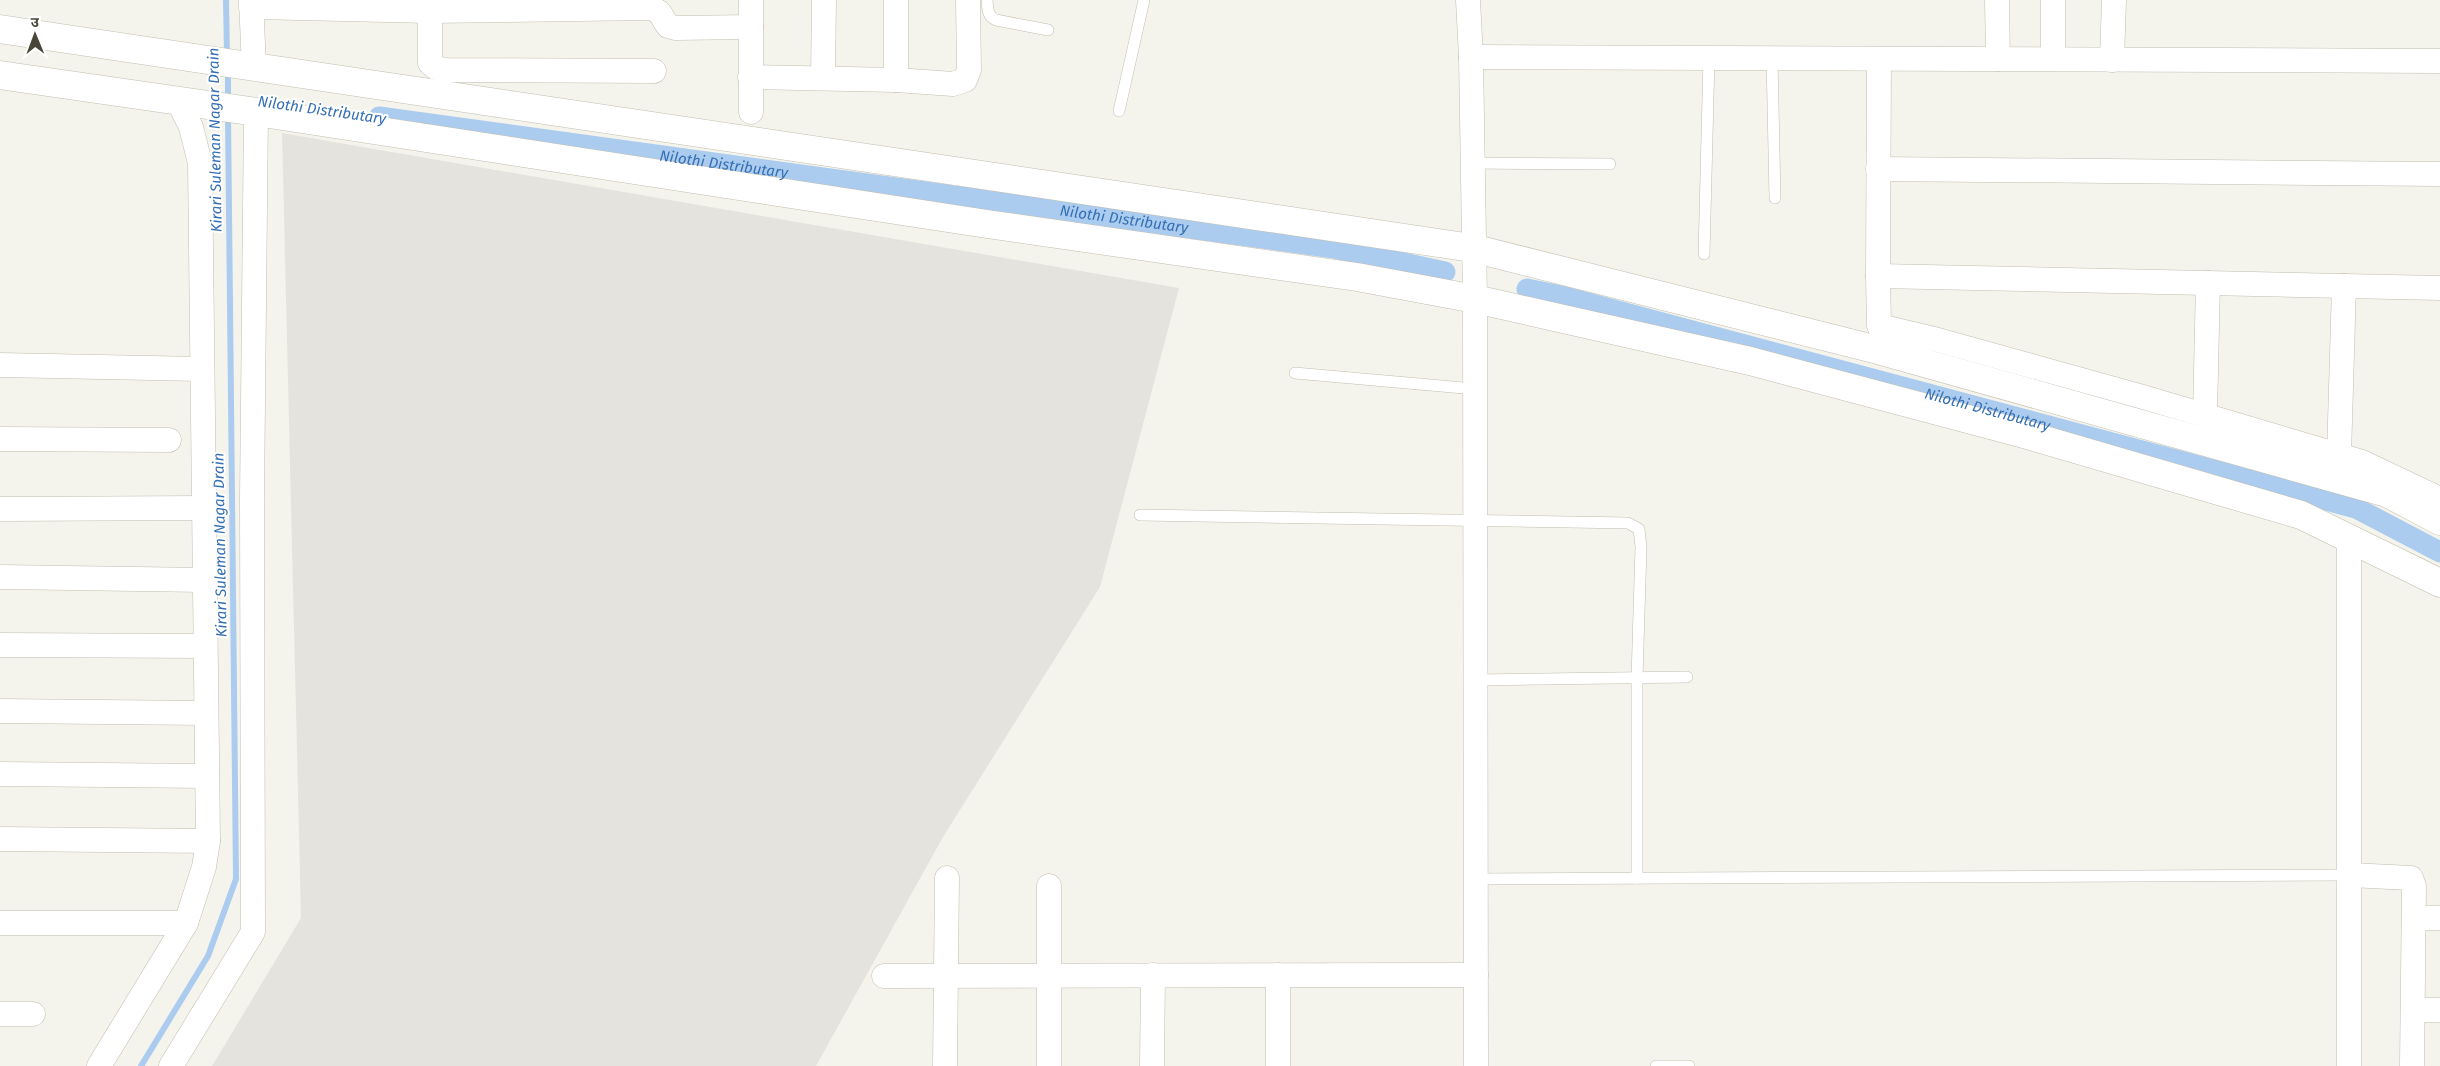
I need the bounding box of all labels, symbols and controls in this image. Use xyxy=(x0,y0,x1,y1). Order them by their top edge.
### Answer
north arrow xyxy=(10,10,60,60)
text: उ xyxy=(31,14,40,31)
water label: Kirari Suleman Nagar Drain xyxy=(204,47,226,233)
water label: Nilothi Distributary xyxy=(257,92,388,128)
water label: Nilothi Distributary xyxy=(659,147,790,182)
water label: Nilothi Distributary xyxy=(1059,201,1190,237)
water label: Nilothi Distributary xyxy=(1923,384,2053,435)
water label: Kirari Suleman Nagar Drain xyxy=(209,452,231,638)

